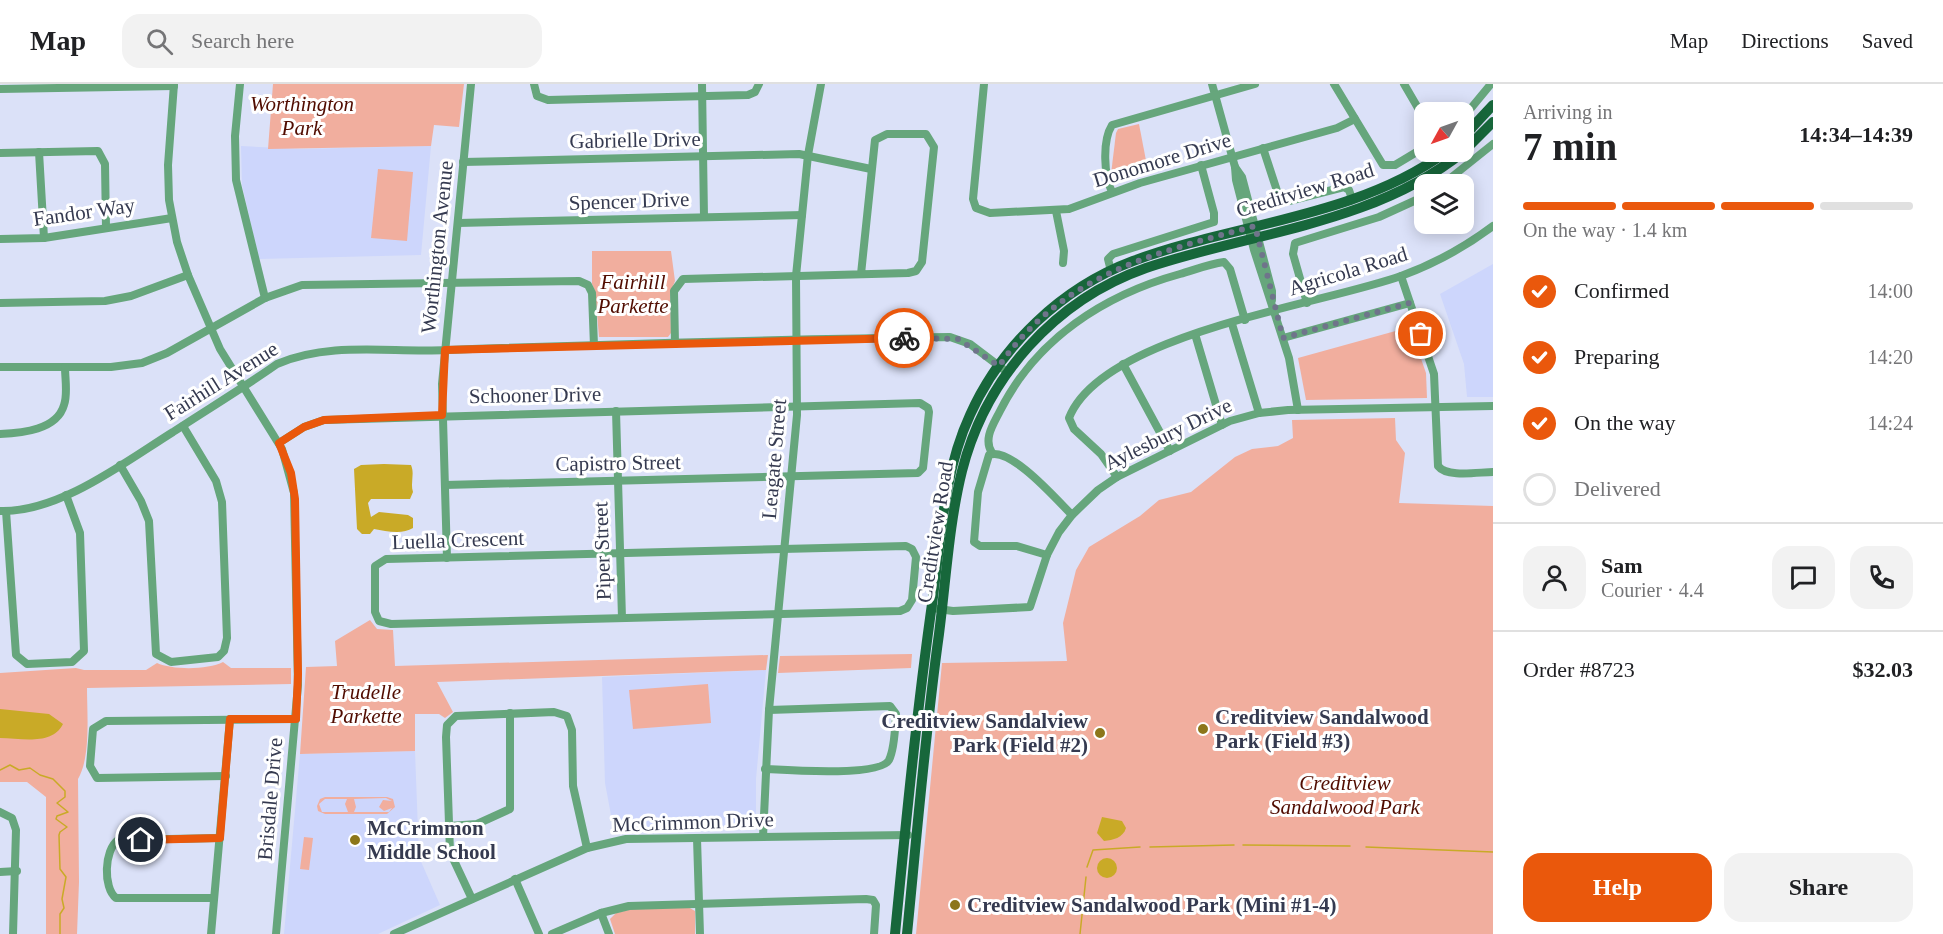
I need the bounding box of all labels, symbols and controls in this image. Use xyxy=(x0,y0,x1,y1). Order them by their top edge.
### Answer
search box xyxy=(122,14,542,68)
text: Map xyxy=(30,25,86,56)
icon: search xyxy=(143,25,176,58)
text: Search here xyxy=(191,28,294,53)
text: Map xyxy=(1670,29,1708,53)
text: Directions xyxy=(1741,29,1829,53)
text: Saved xyxy=(1862,29,1913,53)
park label: Worthington Park xyxy=(250,92,354,140)
text: Arriving in xyxy=(1523,101,1612,123)
north arrow xyxy=(1414,102,1474,162)
map controls xyxy=(1414,102,1474,234)
text: 14:34–14:39 xyxy=(1799,122,1913,147)
text: 7 min xyxy=(1523,125,1617,168)
street label: Gabrielle Drive xyxy=(569,127,701,153)
street label: Donomore Drive xyxy=(1090,128,1234,192)
street label: Creditview Road xyxy=(1233,157,1377,222)
street label: Worthington Avenue xyxy=(416,159,458,335)
button: layers xyxy=(1414,174,1474,234)
street label: Spencer Drive xyxy=(568,187,690,215)
street label: Fandor Way xyxy=(32,193,137,231)
text: On the way · 1.4 km xyxy=(1523,219,1687,241)
street label: Agricola Road xyxy=(1286,241,1411,300)
park label: Fairhill Parkette xyxy=(596,270,669,318)
icon: check xyxy=(1523,275,1556,308)
text: Confirmed xyxy=(1574,278,1669,303)
text: 14:00 xyxy=(1867,280,1913,302)
courier xyxy=(874,308,934,368)
pin xyxy=(1395,308,1446,359)
icon: bag xyxy=(1404,317,1437,350)
icon: bike xyxy=(888,322,921,355)
street label: Fairhill Avenue xyxy=(160,336,282,426)
icon: check xyxy=(1523,341,1556,374)
text: Preparing xyxy=(1574,344,1660,369)
text: 14:20 xyxy=(1867,346,1913,368)
street label: Schooner Drive xyxy=(469,382,601,408)
street label: Aylesbury Drive xyxy=(1100,393,1236,475)
street label: Leagate Street xyxy=(757,398,791,520)
icon: check xyxy=(1523,407,1556,440)
text: On the way xyxy=(1574,410,1675,435)
text: 14:24 xyxy=(1867,412,1913,434)
street label: Capistro Street xyxy=(555,450,681,476)
street label: Creditview Road xyxy=(912,459,958,604)
text: Delivered xyxy=(1574,476,1661,501)
street label: Piper Street xyxy=(588,501,616,601)
street label: Luella Crescent xyxy=(391,526,525,554)
button: person xyxy=(1523,546,1586,609)
button: chat xyxy=(1772,546,1835,609)
button: phone xyxy=(1850,546,1913,609)
text: Sam xyxy=(1601,553,1643,578)
text: Courier · 4.4 xyxy=(1601,579,1704,601)
text: Order #8723 xyxy=(1523,657,1635,682)
text: $32.03 xyxy=(1853,657,1913,682)
park label: Trudelle Parkette xyxy=(329,680,402,728)
place label: Creditview Sandalwood Park (Field #3) xyxy=(1215,705,1429,753)
place label: Creditview Sandalview Park (Field #2) xyxy=(881,709,1089,757)
marker: Creditview Sandalwood Park (Field #3) xyxy=(1196,722,1210,736)
marker: Creditview Sandalview Park (Field #2) xyxy=(1093,726,1107,740)
street label: Brisdale Drive xyxy=(253,737,287,861)
park label: Creditview Sandalwood Park xyxy=(1270,771,1421,819)
street label: McCrimmon Drive xyxy=(612,807,774,837)
pin xyxy=(115,814,166,865)
place label: McCrimmon Middle School xyxy=(367,816,496,864)
icon: home xyxy=(124,823,157,856)
marker: McCrimmon Middle School xyxy=(348,833,362,847)
button: Help xyxy=(1523,853,1712,922)
button: Share xyxy=(1724,853,1913,922)
place label: Creditview Sandalwood Park (Mini #1-4) xyxy=(967,893,1336,917)
marker: Creditview Sandalwood Park (Mini #1-4) xyxy=(948,898,962,912)

